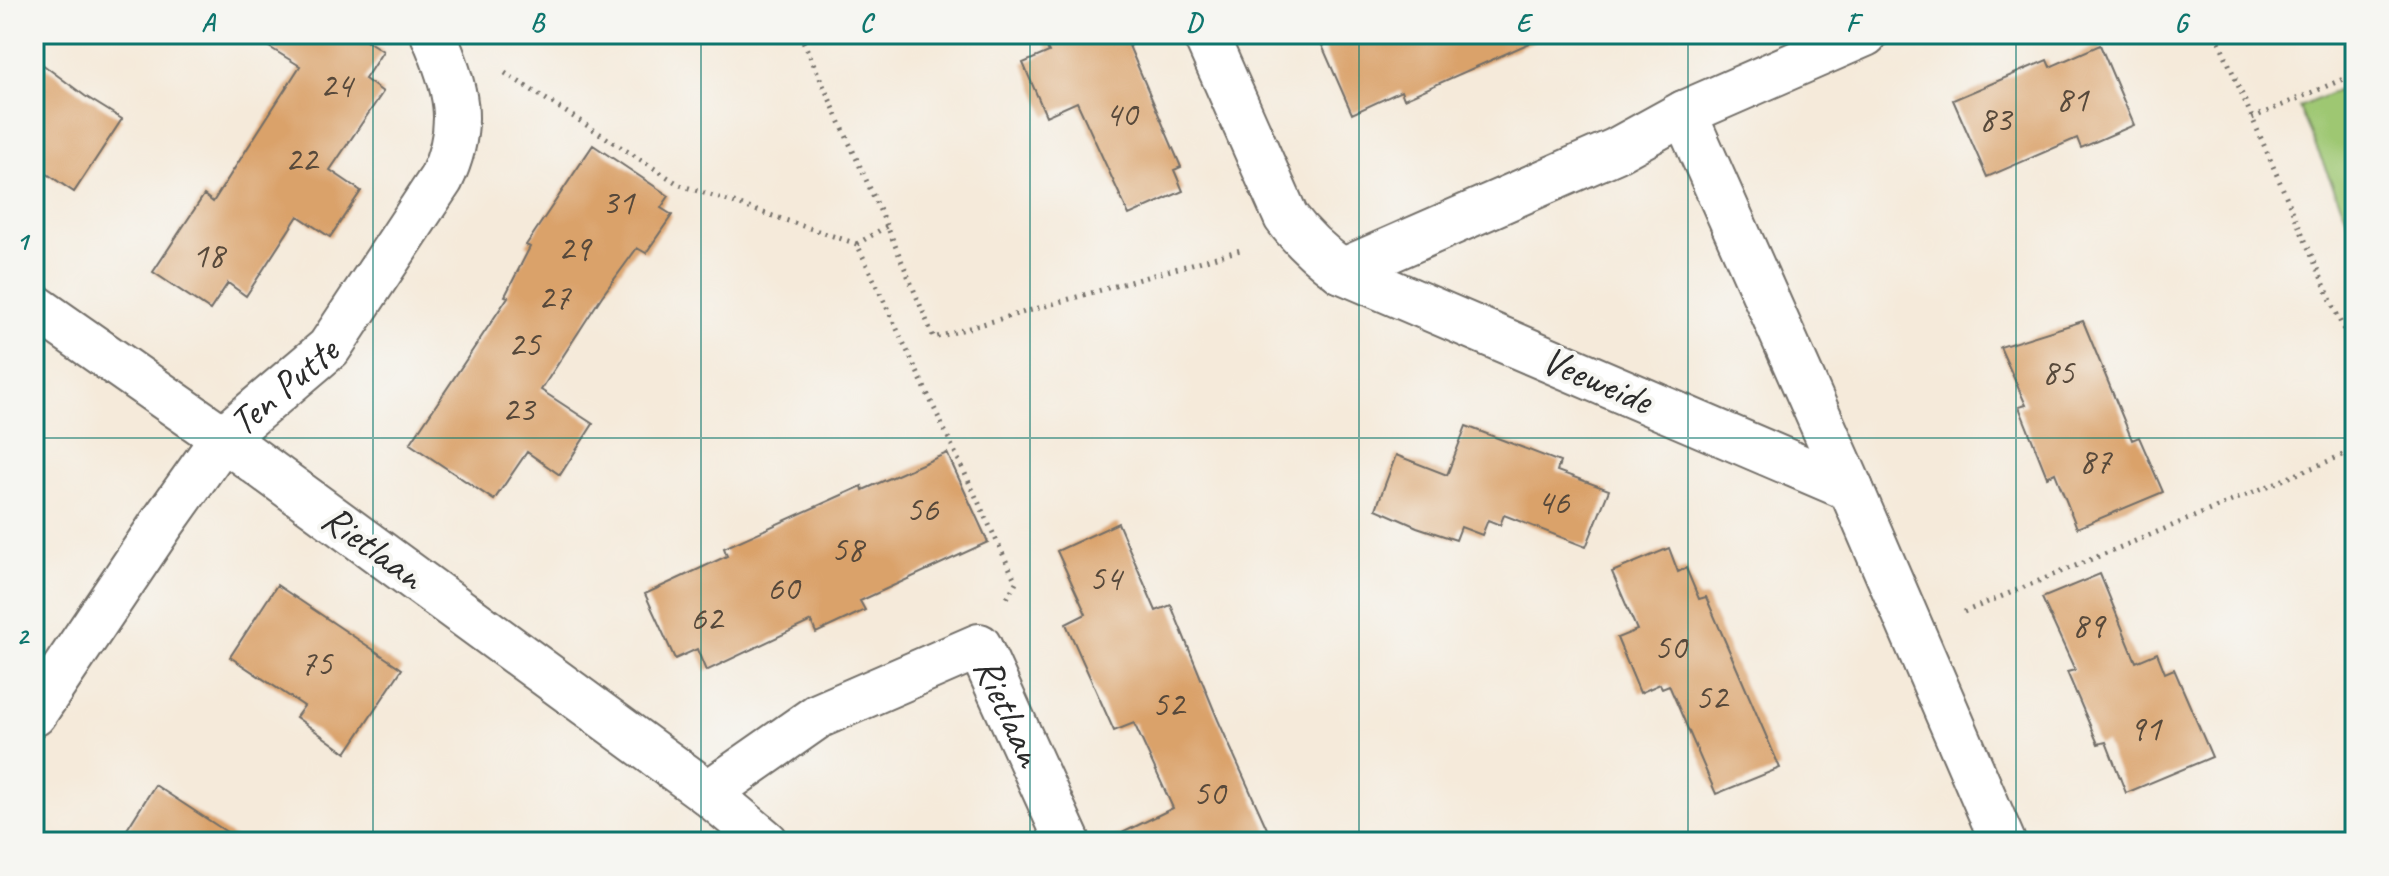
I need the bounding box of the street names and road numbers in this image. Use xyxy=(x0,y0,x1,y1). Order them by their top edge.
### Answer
street label: Ten Putte xyxy=(219,324,351,447)
street label: Veeweide xyxy=(1535,335,1662,427)
street label: Rietlaan xyxy=(312,493,435,602)
street label: Rietlaan xyxy=(963,650,1056,776)

